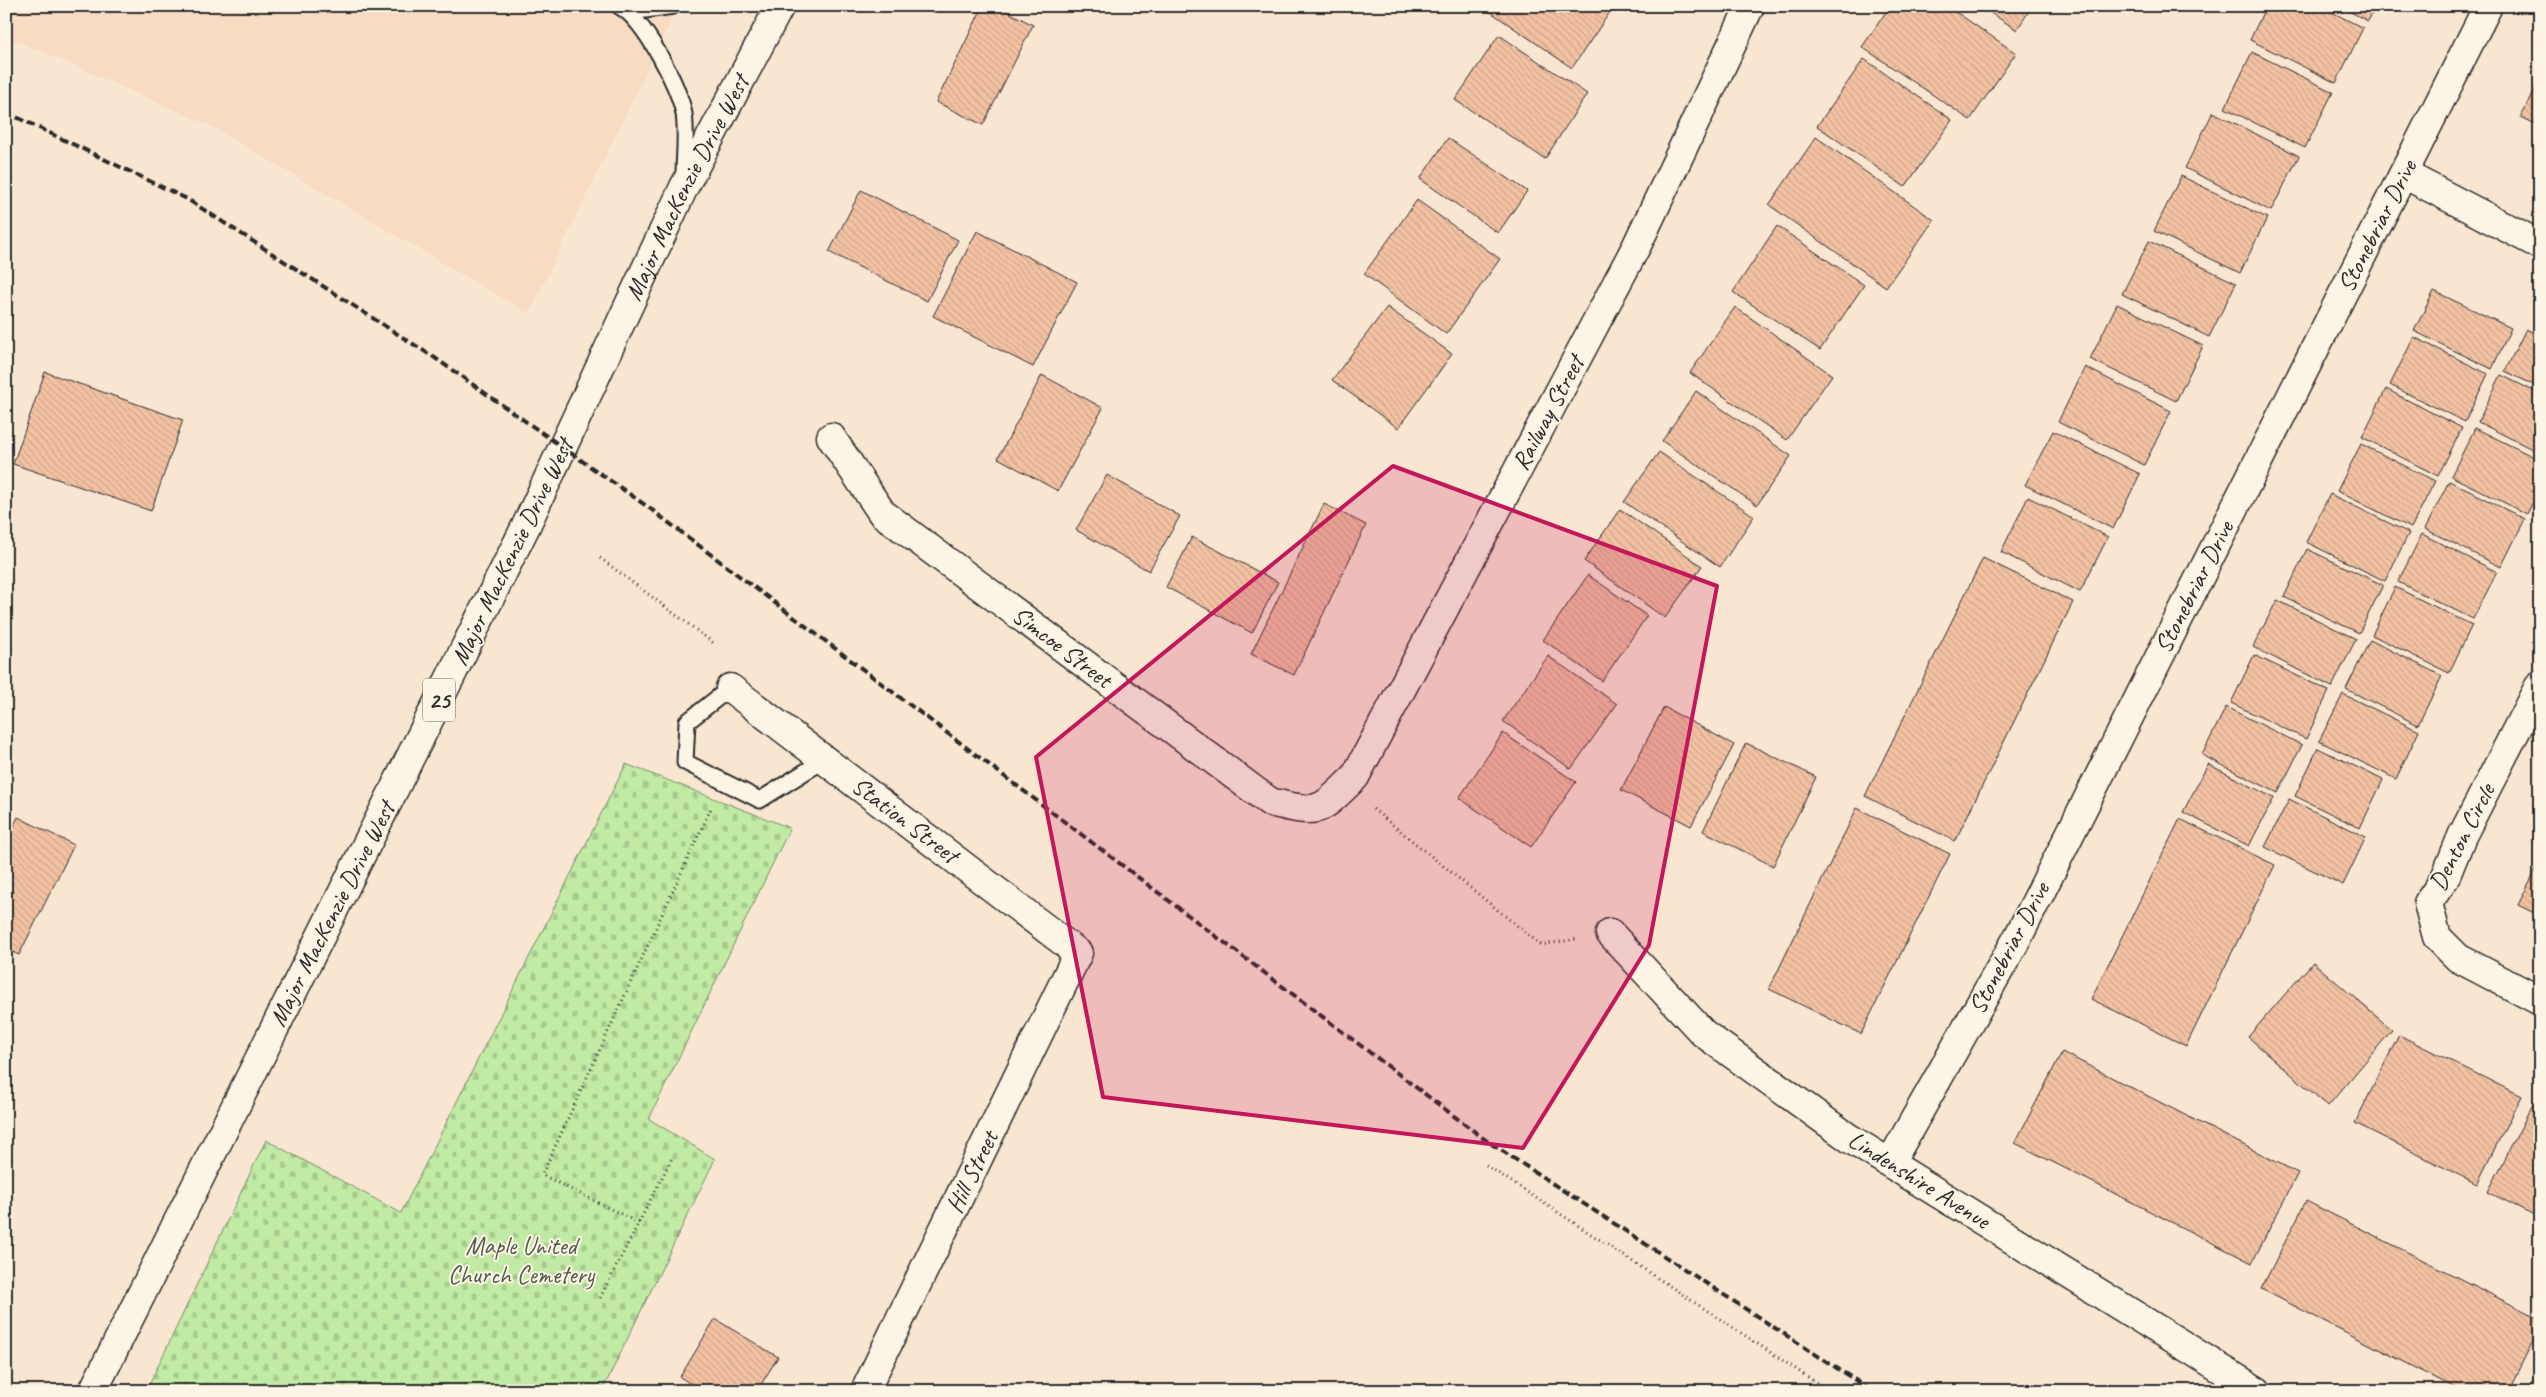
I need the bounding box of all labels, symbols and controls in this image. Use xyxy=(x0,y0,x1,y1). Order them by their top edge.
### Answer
street label: Major MacKenzie Drive West xyxy=(617,66,758,306)
street label: Stonebriar Drive xyxy=(2330,153,2425,297)
street label: Railway Street xyxy=(1504,347,1593,476)
street label: Major MacKenzie Drive West xyxy=(443,430,582,670)
street label: Stonebriar Drive xyxy=(2147,514,2242,658)
street label: Simcoe Street xyxy=(1006,599,1121,697)
road number: 25 xyxy=(423,678,455,722)
street label: Station Street xyxy=(845,769,968,873)
street label: Denton Circle xyxy=(2422,777,2503,896)
street label: Major MacKenzie Drive West xyxy=(262,793,404,1032)
street label: Stonebriar Drive xyxy=(1961,875,2058,1019)
street label: Hill Street xyxy=(938,1123,1007,1218)
street label: Lindenshire Avenue xyxy=(1842,1124,1997,1237)
park label: Maple United Church Cemetery xyxy=(448,1230,595,1291)

